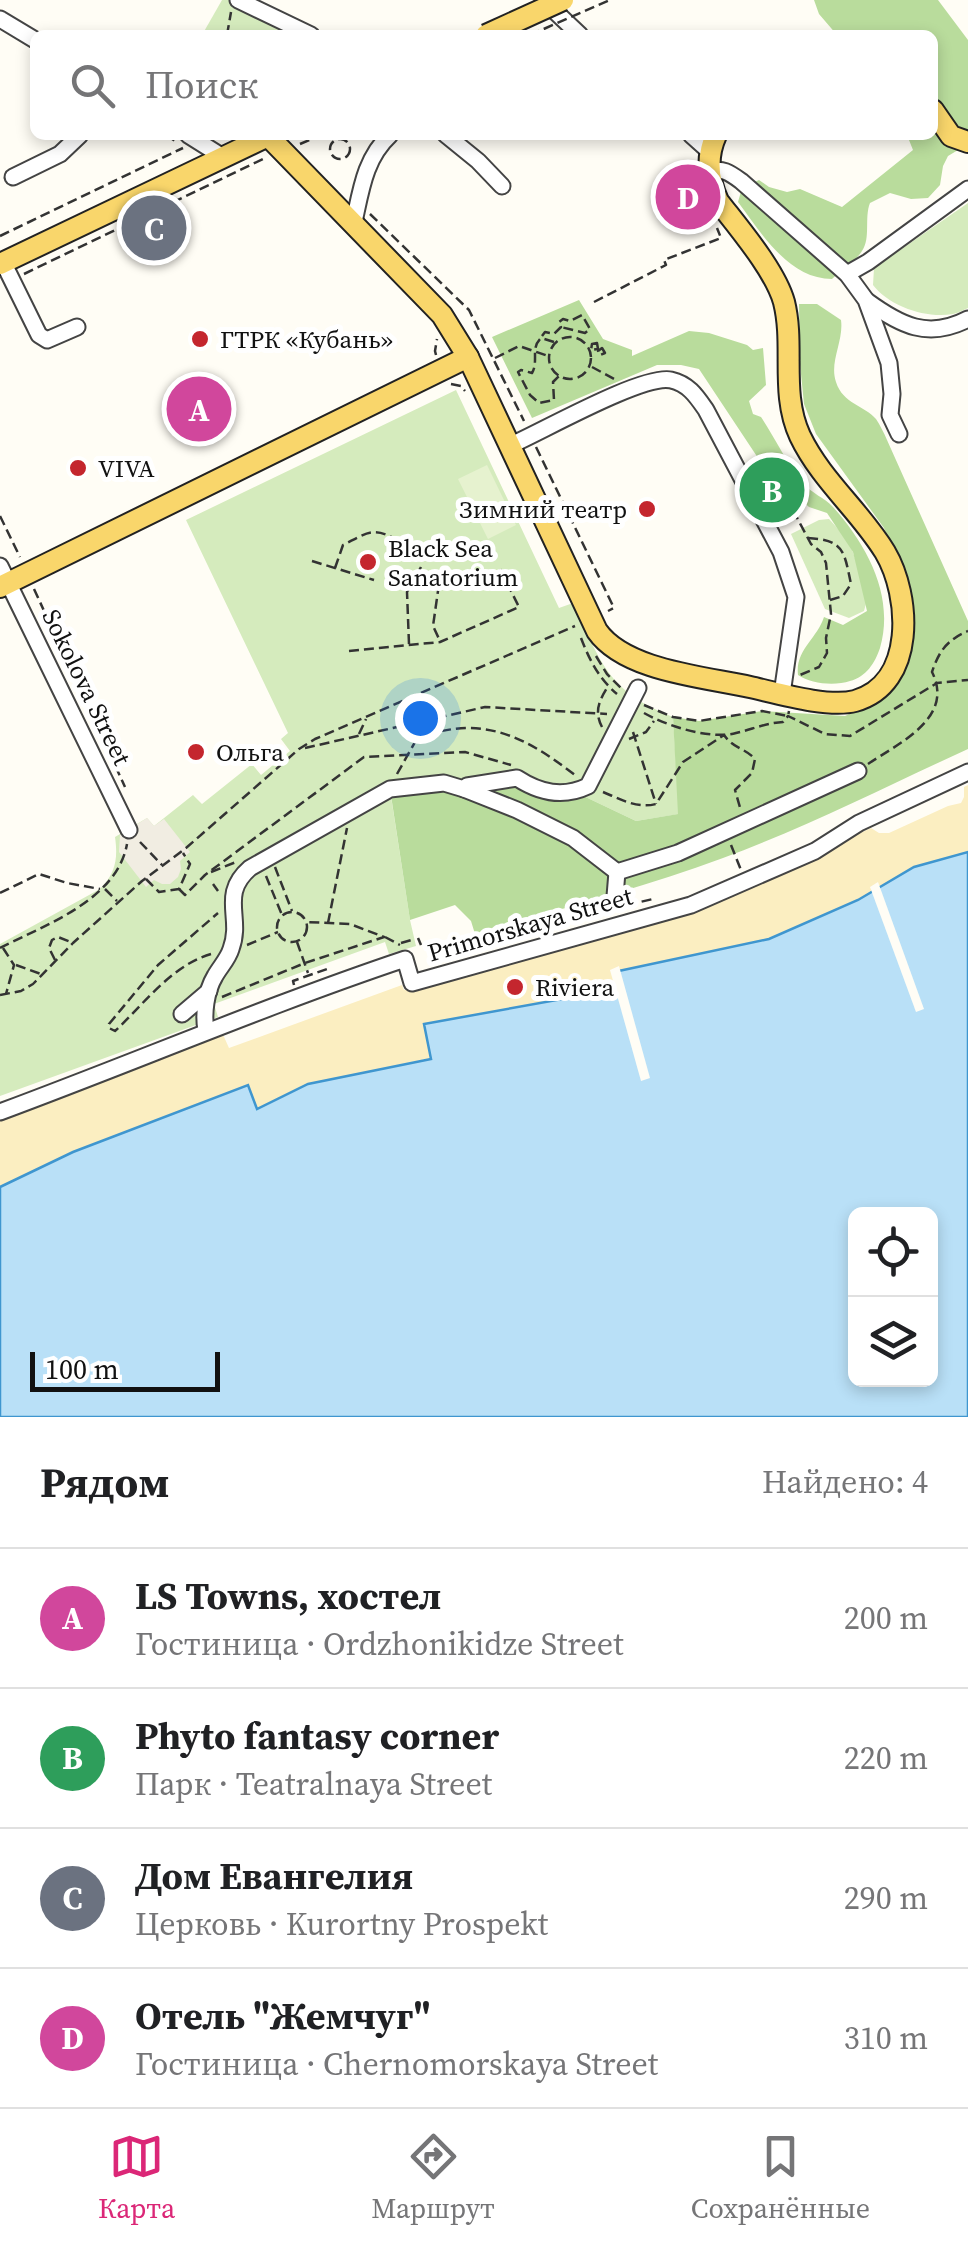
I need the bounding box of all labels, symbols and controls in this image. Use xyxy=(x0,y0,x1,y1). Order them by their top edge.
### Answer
search box xyxy=(30,30,938,140)
icon: search xyxy=(65,58,120,113)
text: Поиск xyxy=(145,59,258,111)
pin: D xyxy=(656,160,720,234)
pin: C xyxy=(122,190,186,266)
place label: ГТРК «Кубань» xyxy=(220,322,393,356)
marker: ГТРК «Кубань» xyxy=(189,328,211,350)
pin: A xyxy=(166,372,232,446)
place label: VIVA xyxy=(98,451,155,485)
pin: B xyxy=(740,452,804,528)
marker: VIVA xyxy=(67,457,89,479)
place label: Зимний театр xyxy=(459,492,627,526)
marker: Зимний театр xyxy=(636,498,658,520)
place label: Black Sea Sanatorium xyxy=(388,531,518,594)
marker: Black Sea Sanatorium xyxy=(357,551,379,573)
street label: Sokolova Street xyxy=(35,603,140,771)
your location xyxy=(395,693,446,744)
place label: Ольга xyxy=(216,735,284,769)
marker: Ольга xyxy=(185,741,207,763)
street label: Primorskaya Street xyxy=(424,878,637,969)
place label: Riviera xyxy=(535,970,614,1004)
marker: Riviera xyxy=(504,976,526,998)
map controls xyxy=(848,1207,938,1387)
button: locate xyxy=(848,1207,938,1297)
button: layers xyxy=(848,1297,938,1387)
scale bar xyxy=(30,1347,220,1392)
text: 100 m xyxy=(45,1350,119,1388)
text: Рядом xyxy=(40,1453,169,1511)
text: Найдено: 4 xyxy=(762,1460,928,1504)
text: LS Towns, хостел xyxy=(135,1570,441,1622)
text: A xyxy=(62,1596,83,1640)
text: 200 m xyxy=(844,1596,928,1640)
text: Гостиница · Ordzhonikidze Street xyxy=(135,1622,624,1666)
text: Phyto fantasy corner xyxy=(135,1710,499,1762)
text: B xyxy=(62,1736,83,1780)
text: 220 m xyxy=(844,1736,928,1780)
text: Парк · Teatralnaya Street xyxy=(135,1762,492,1806)
text: Дом Евангелия xyxy=(135,1850,413,1902)
text: C xyxy=(63,1876,82,1920)
text: 290 m xyxy=(844,1876,928,1920)
text: Церковь · Kurortny Prospekt xyxy=(135,1902,548,1946)
text: Отель "Жемчуг" xyxy=(135,1990,430,2042)
text: D xyxy=(61,2016,84,2060)
text: 310 m xyxy=(844,2016,928,2060)
text: Гостиница · Chernomorskaya Street xyxy=(135,2042,658,2086)
tab: Карта xyxy=(98,2129,175,2227)
tab: Маршрут xyxy=(371,2129,495,2227)
tab: Сохранённые xyxy=(691,2129,870,2227)

